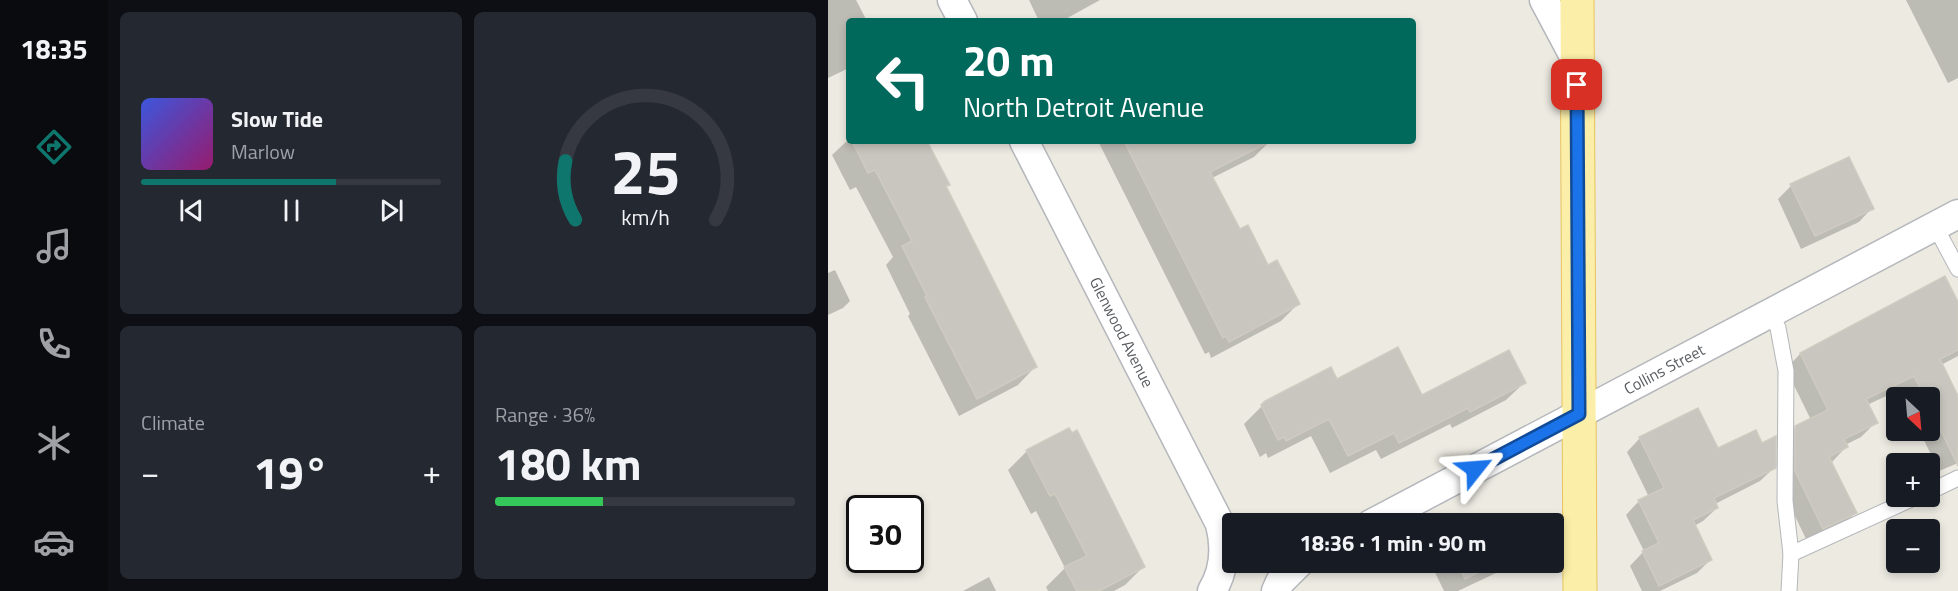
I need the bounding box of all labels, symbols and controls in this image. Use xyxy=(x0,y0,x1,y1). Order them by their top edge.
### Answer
text: 18:35 xyxy=(20,28,88,69)
text: 20 m xyxy=(963,28,1055,92)
icon: left xyxy=(864,42,942,120)
pin xyxy=(1551,59,1602,110)
icon: arrive xyxy=(1560,68,1593,101)
text: North Detroit Avenue xyxy=(963,86,1204,127)
text: Slow Tide xyxy=(231,102,323,136)
text: 25 xyxy=(610,123,680,218)
icon: directions xyxy=(33,126,75,168)
text: Marlow xyxy=(231,136,295,167)
icon: previous xyxy=(175,194,208,227)
icon: pause xyxy=(275,194,308,227)
icon: next xyxy=(375,194,408,227)
text: km/h xyxy=(621,201,669,233)
icon: music xyxy=(33,225,75,267)
street label: Glenwood Avenue xyxy=(1084,273,1160,391)
icon: phone xyxy=(33,323,75,365)
street label: Collins Street xyxy=(1619,337,1709,400)
north arrow xyxy=(1886,387,1940,441)
map controls xyxy=(1886,387,1940,573)
text: Range · 36% xyxy=(495,399,595,430)
text: Climate xyxy=(141,407,205,438)
icon: climate xyxy=(33,422,75,464)
text: 180 km xyxy=(495,429,641,497)
position arrow xyxy=(1443,437,1507,501)
text: 19° xyxy=(253,438,329,506)
text: − xyxy=(141,447,159,497)
text: + xyxy=(423,447,441,497)
button: + xyxy=(1886,453,1940,507)
speed limit sign: 30 xyxy=(846,495,924,573)
button: − xyxy=(1886,519,1940,573)
icon: car xyxy=(33,521,75,563)
text: 18:36 · 1 min · 90 m xyxy=(1300,526,1486,560)

